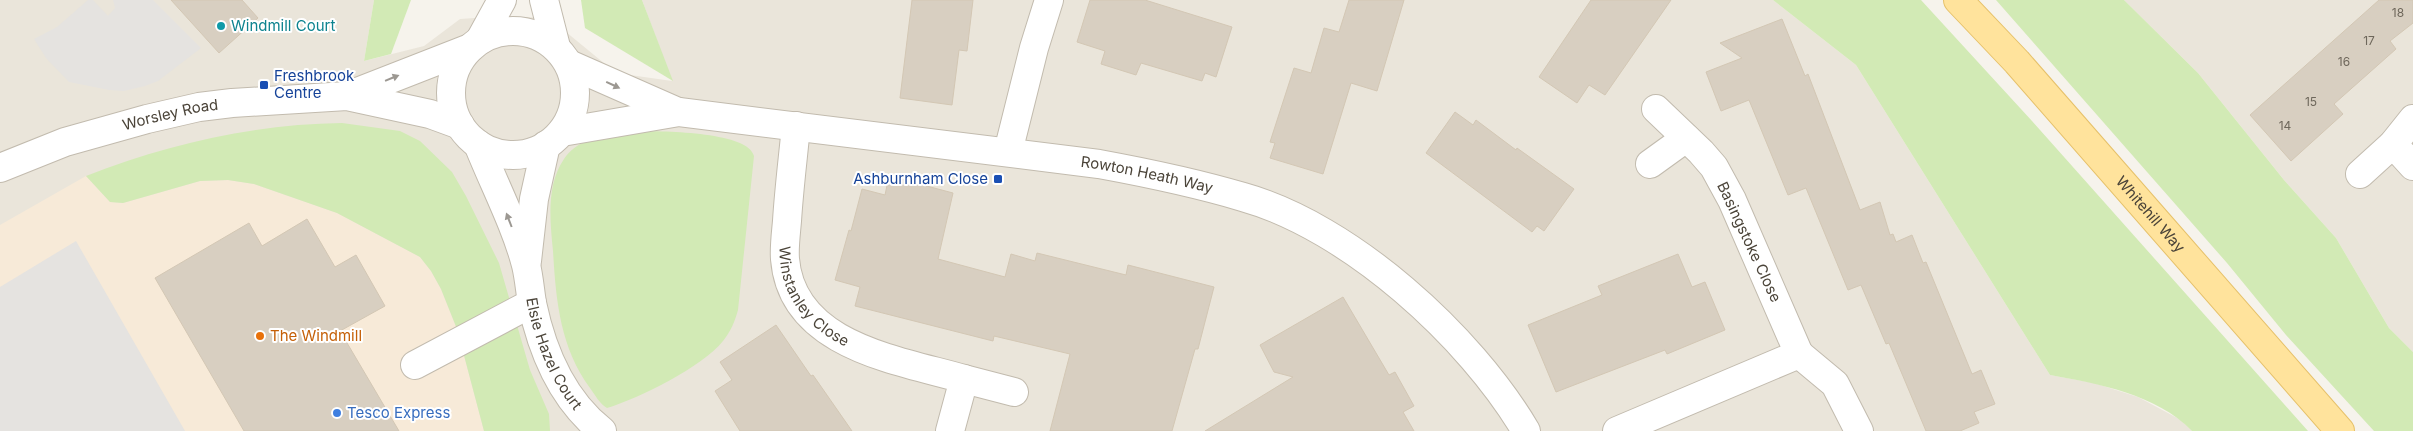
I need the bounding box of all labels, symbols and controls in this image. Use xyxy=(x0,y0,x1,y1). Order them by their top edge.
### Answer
house number: 18 xyxy=(2392,5,2404,20)
place label: Windmill Court xyxy=(231,16,335,35)
marker: Windmill Court xyxy=(215,20,227,32)
house number: 17 xyxy=(2363,33,2375,48)
house number: 16 xyxy=(2338,54,2350,69)
place label: Freshbrook Centre xyxy=(274,66,355,102)
one-way arrow xyxy=(385,74,400,82)
marker: Freshbrook Centre xyxy=(258,79,270,91)
one-way arrow xyxy=(606,81,620,89)
house number: 15 xyxy=(2305,94,2317,109)
street label: Worsley Road xyxy=(120,95,219,134)
house number: 14 xyxy=(2279,118,2292,133)
street label: Rowton Heath Way xyxy=(1080,152,1216,197)
place label: Ashburnham Close xyxy=(853,169,988,188)
street label: Whitehill Way xyxy=(2112,172,2190,257)
marker: Ashburnham Close xyxy=(992,173,1004,185)
street label: Basingstoke Close xyxy=(1713,179,1786,305)
one-way arrow xyxy=(504,213,512,227)
street label: Winstanley Close xyxy=(776,246,853,350)
street label: Elsie Hazel Court xyxy=(522,296,586,414)
place label: The Windmill xyxy=(270,326,362,345)
marker: The Windmill xyxy=(254,330,266,342)
place label: Tesco Express xyxy=(347,403,450,422)
marker: Tesco Express xyxy=(331,407,343,419)

